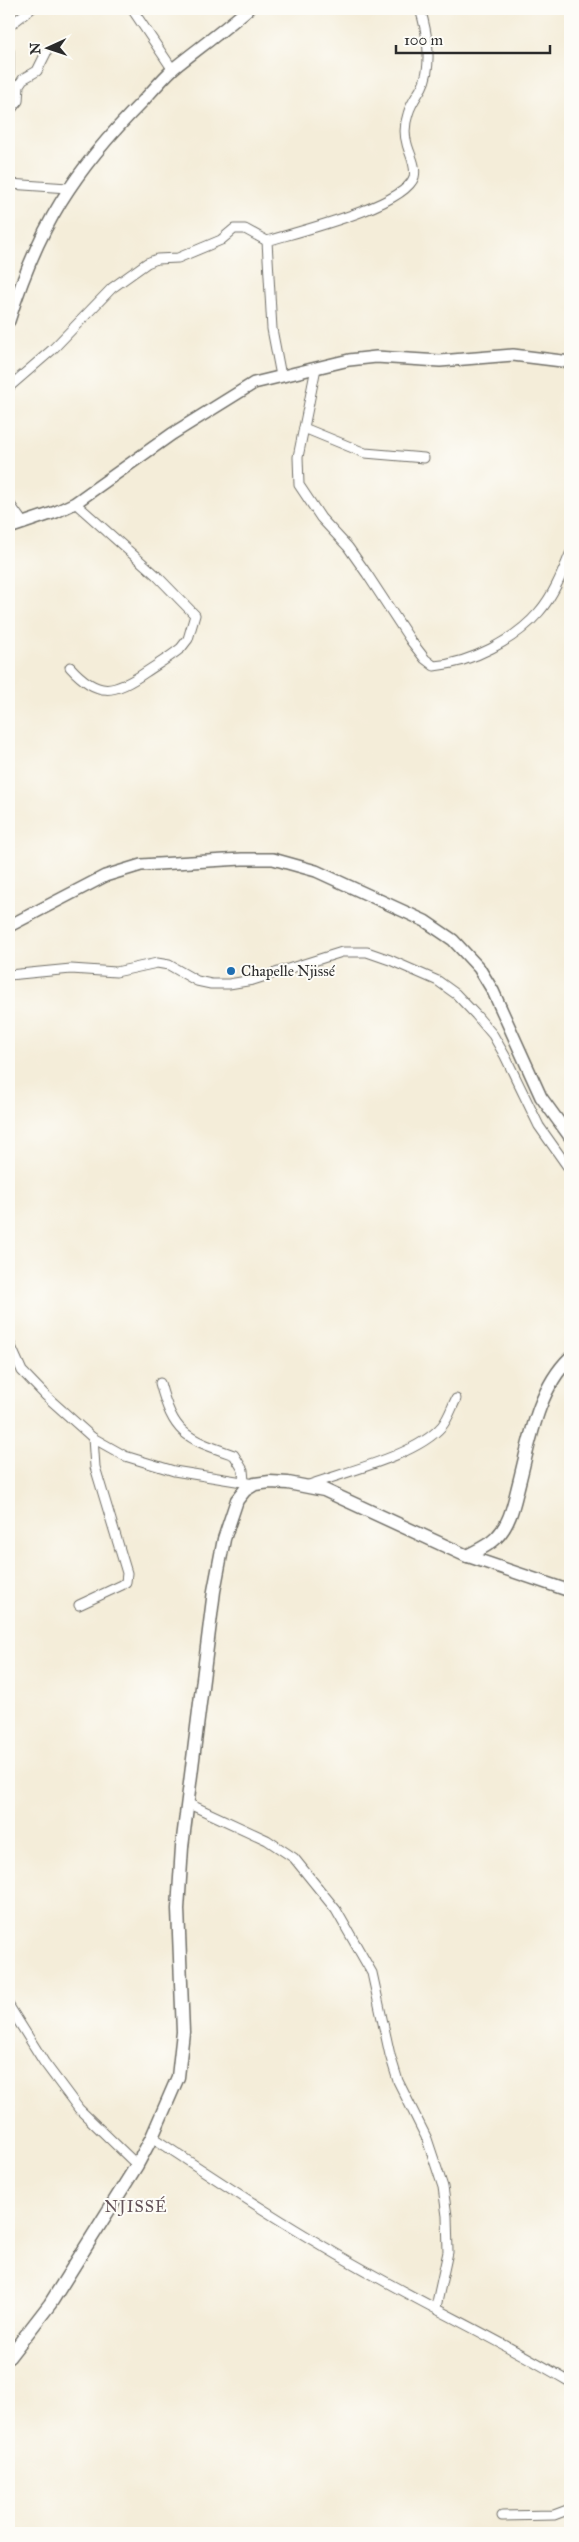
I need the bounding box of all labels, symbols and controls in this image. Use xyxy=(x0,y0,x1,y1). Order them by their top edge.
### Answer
north arrow xyxy=(22,22,72,72)
scale bar xyxy=(396,22,550,54)
text: 100 m xyxy=(404,31,444,49)
text: N xyxy=(27,42,44,55)
place label: Chapelle Njissé xyxy=(241,962,336,980)
marker: Chapelle Njissé xyxy=(225,965,237,977)
district label: NJISSÉ xyxy=(105,2195,167,2217)

